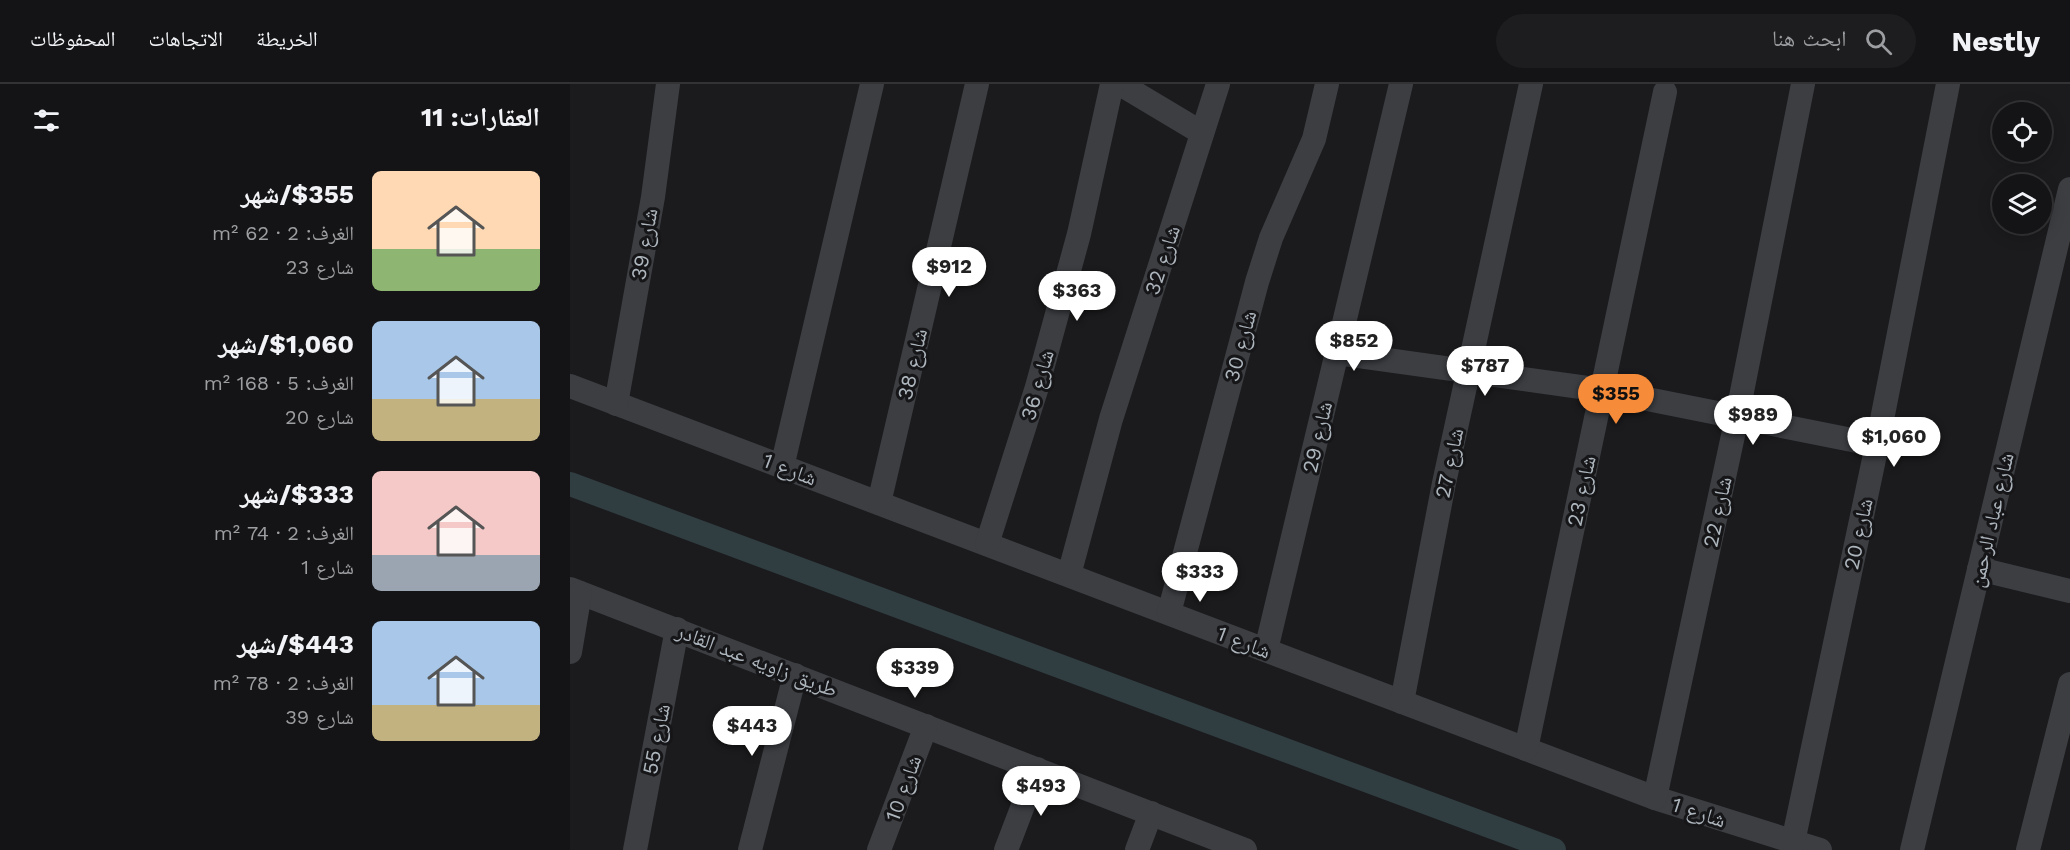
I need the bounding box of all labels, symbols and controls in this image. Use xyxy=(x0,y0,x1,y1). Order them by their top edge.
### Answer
search box xyxy=(1496,14,1916,68)
icon: search xyxy=(1862,25,1895,58)
text: Nestly xyxy=(1952,25,2040,58)
text: المحفوظات xyxy=(30,26,115,51)
text: الاتجاهات xyxy=(148,26,223,51)
text: الخريطة xyxy=(256,26,318,51)
text: ابحث هنا xyxy=(1772,26,1847,51)
text: العقارات: 11 xyxy=(421,102,540,132)
map controls xyxy=(1992,102,2052,234)
button: locate xyxy=(1992,102,2052,162)
icon: filters xyxy=(30,104,63,137)
button: layers xyxy=(1992,174,2052,234)
text: $355/شهر xyxy=(241,179,354,209)
icon: home xyxy=(420,195,492,267)
street label: شارع 39 xyxy=(625,206,664,282)
text: الغرف: 2 · 62 m² xyxy=(212,221,354,245)
street label: شارع 32 xyxy=(1139,222,1186,298)
pin: $912 xyxy=(913,247,985,298)
text: $912 xyxy=(926,254,972,278)
text: شارع 23 xyxy=(286,255,354,279)
pin: $363 xyxy=(1041,271,1113,322)
text: $363 xyxy=(1053,278,1101,302)
street label: شارع 30 xyxy=(1219,308,1262,384)
pin: $852 xyxy=(1318,321,1390,372)
street label: شارع 38 xyxy=(892,326,933,402)
text: $852 xyxy=(1330,328,1378,352)
text: $1,060/شهر xyxy=(218,329,354,359)
icon: home xyxy=(420,345,492,417)
pin: $787 xyxy=(1449,346,1521,397)
street label: شارع 36 xyxy=(1015,347,1060,423)
text: $787 xyxy=(1461,353,1509,377)
text: الغرف: 5 · 168 m² xyxy=(204,371,354,395)
pin: $355 xyxy=(1580,374,1652,425)
text: $355 xyxy=(1592,381,1640,405)
pin: $989 xyxy=(1717,395,1789,446)
street label: شارع 29 xyxy=(1297,399,1338,475)
text: $989 xyxy=(1728,402,1778,426)
text: شارع 20 xyxy=(285,405,354,429)
pin: $1,060 xyxy=(1845,417,1943,468)
text: $1,060 xyxy=(1861,424,1927,448)
street label: شارع 27 xyxy=(1429,426,1470,500)
street label: شارع 1 xyxy=(759,447,820,492)
street label: شارع عباد الرحمن xyxy=(1963,450,2020,590)
street label: شارع 23 xyxy=(1561,453,1602,529)
street label: شارع 22 xyxy=(1697,474,1738,550)
text: $333/شهر xyxy=(240,479,354,509)
icon: home xyxy=(420,495,492,567)
street label: شارع 20 xyxy=(1838,496,1879,572)
text: الغرف: 2 · 74 m² xyxy=(214,521,354,545)
pin: $333 xyxy=(1164,552,1236,603)
text: شارع 1 xyxy=(301,555,354,579)
text: $333 xyxy=(1176,559,1224,583)
street label: طريق زاويه عبد القادر xyxy=(672,617,841,703)
street label: شارع 1 xyxy=(1213,620,1274,665)
text: $443/شهر xyxy=(237,629,354,659)
icon: home xyxy=(420,645,492,717)
pin: $339 xyxy=(879,648,951,699)
text: $339 xyxy=(891,655,939,679)
text: الغرف: 2 · 78 m² xyxy=(213,671,354,695)
street label: شارع 55 xyxy=(637,701,676,777)
text: شارع 39 xyxy=(285,705,354,729)
pin: $443 xyxy=(716,706,788,757)
text: $443 xyxy=(727,713,777,737)
street label: شارع 10 xyxy=(880,752,927,825)
pin: $493 xyxy=(1005,766,1077,817)
text: $493 xyxy=(1016,773,1066,797)
street label: شارع 1 xyxy=(1669,792,1729,833)

